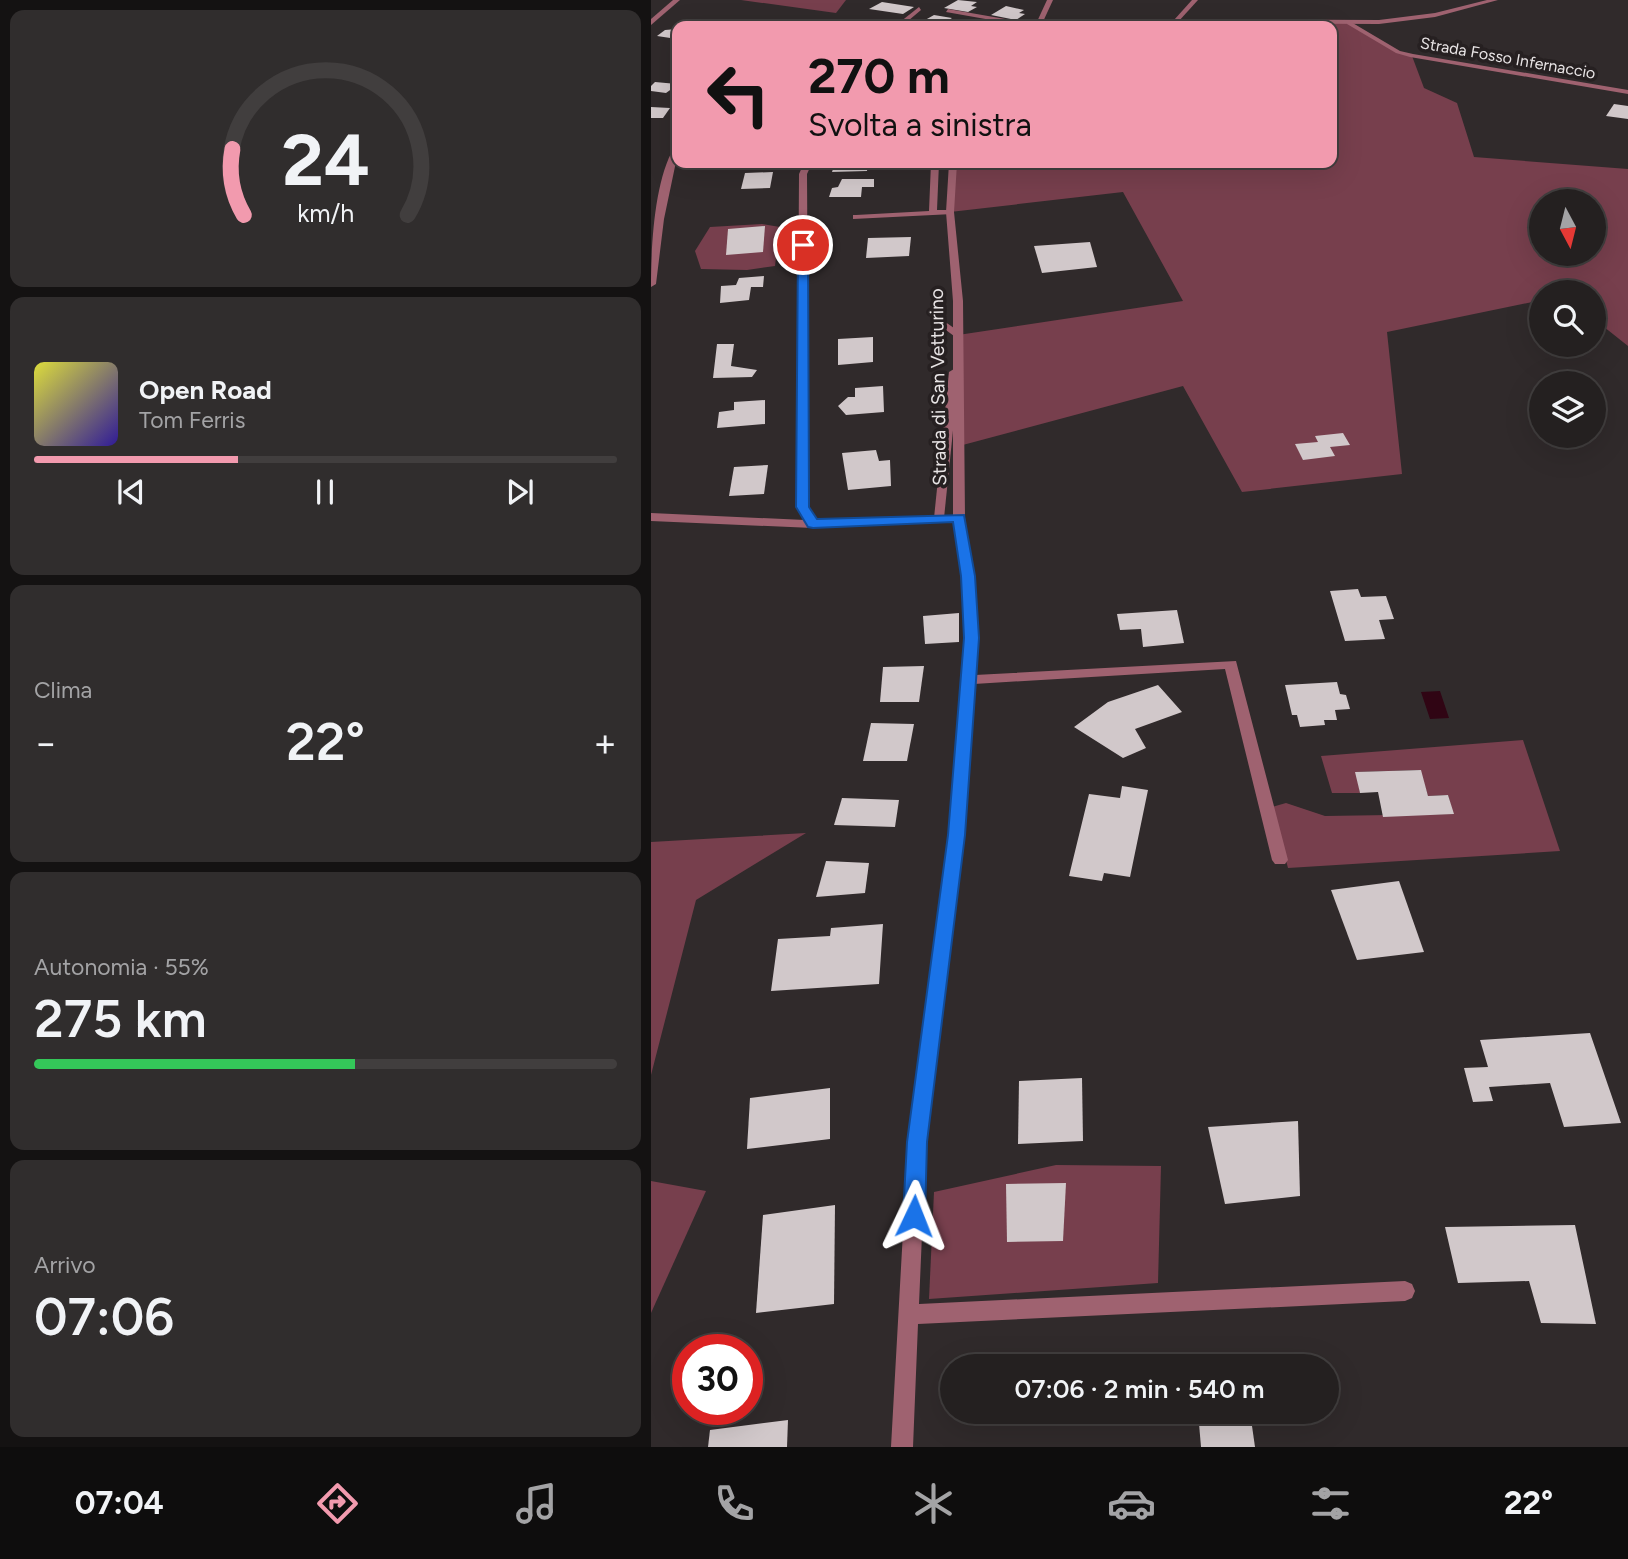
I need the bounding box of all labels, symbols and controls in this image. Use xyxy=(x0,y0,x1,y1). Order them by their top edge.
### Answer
street label: Strada Fosso Infernaccio xyxy=(1419,33,1597,83)
text: 270 m xyxy=(808,46,950,105)
icon: left xyxy=(693,49,784,140)
text: Svolta a sinistra xyxy=(808,106,1032,144)
text: 24 xyxy=(281,116,370,203)
north arrow xyxy=(1529,189,1607,266)
map controls xyxy=(1529,189,1606,448)
text: km/h xyxy=(297,198,354,228)
pin xyxy=(773,215,833,275)
icon: arrive xyxy=(784,226,822,264)
button: search xyxy=(1529,280,1606,357)
street label: Strada di San Vetturino xyxy=(925,288,951,486)
button: layers xyxy=(1529,371,1606,448)
text: Open Road xyxy=(139,374,272,406)
text: Tom Ferris xyxy=(139,406,245,434)
icon: previous xyxy=(112,473,150,511)
icon: pause xyxy=(306,473,344,511)
icon: next xyxy=(501,473,539,511)
text: Clima xyxy=(34,676,92,704)
text: 22° xyxy=(286,711,365,773)
text: − xyxy=(34,720,58,766)
text: + xyxy=(593,720,617,766)
text: Autonomia · 55% xyxy=(34,953,209,981)
text: 275 km xyxy=(34,988,207,1050)
position arrow xyxy=(877,1179,951,1253)
text: Arrivo xyxy=(34,1251,96,1279)
text: 07:06 xyxy=(34,1286,174,1348)
speed limit sign: 30 xyxy=(672,1334,763,1425)
text: 07:06 · 2 min · 540 m xyxy=(1014,1373,1265,1405)
icon: directions xyxy=(313,1479,362,1528)
icon: music xyxy=(512,1479,561,1528)
icon: phone xyxy=(710,1479,759,1528)
icon: climate xyxy=(909,1479,958,1528)
icon: car xyxy=(1107,1479,1156,1528)
icon: filters xyxy=(1306,1479,1355,1528)
text: 07:04 xyxy=(75,1484,164,1522)
text: 22° xyxy=(1504,1484,1553,1522)

